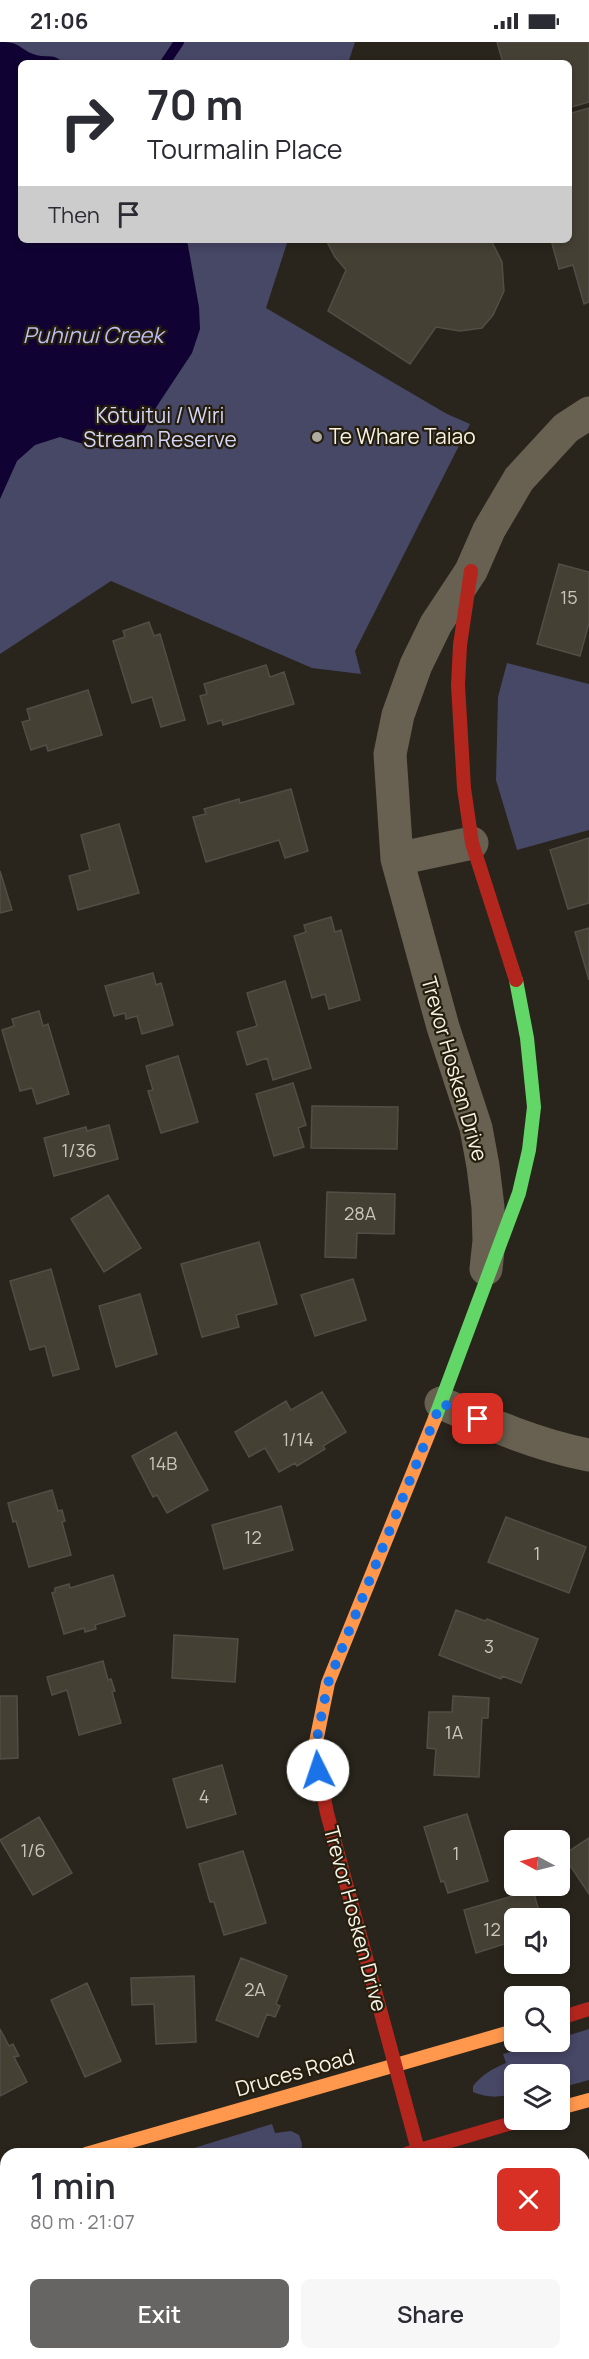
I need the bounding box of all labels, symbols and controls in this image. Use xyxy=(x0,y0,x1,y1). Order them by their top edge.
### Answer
text: 21:06 xyxy=(30,6,88,36)
text: 70 m xyxy=(147,75,243,133)
icon: right xyxy=(48,84,126,162)
text: Tourmalin Place xyxy=(147,130,343,167)
icon: arrive xyxy=(112,198,145,231)
text: Then xyxy=(48,200,100,230)
water label: Puhinui Creek xyxy=(23,320,166,350)
park label: Kōtuitui / Wiri Stream Reserve xyxy=(83,401,237,453)
place label: Te Whare Taiao xyxy=(329,422,476,450)
marker: Te Whare Taiao xyxy=(310,430,324,444)
house number: 15 xyxy=(560,585,578,609)
street label: Trevor Hosken Drive xyxy=(415,973,495,1164)
house number: 1/36 xyxy=(61,1138,97,1162)
house number: 28A xyxy=(344,1201,377,1225)
pin xyxy=(452,1393,503,1444)
icon: arrive xyxy=(461,1402,494,1435)
house number: 1/14 xyxy=(282,1427,314,1451)
house number: 14B xyxy=(149,1451,177,1475)
house number: 12 xyxy=(244,1525,262,1549)
house number: 1 xyxy=(533,1541,541,1565)
house number: 3 xyxy=(484,1634,494,1658)
house number: 1A xyxy=(445,1720,464,1744)
position arrow xyxy=(286,1738,350,1802)
house number: 4 xyxy=(199,1784,209,1808)
street label: Trevor Hosken Drive xyxy=(318,1823,394,2015)
north arrow xyxy=(504,1830,570,1896)
map controls xyxy=(504,1830,570,2130)
house number: 1/6 xyxy=(20,1838,46,1862)
house number: 1 xyxy=(452,1841,460,1865)
button: sound xyxy=(504,1908,570,1974)
house number: 12 xyxy=(483,1917,501,1941)
house number: 2A xyxy=(244,1977,266,2001)
button: search xyxy=(504,1986,570,2052)
street label: Druces Road xyxy=(232,2042,358,2102)
button: layers xyxy=(504,2064,570,2130)
text: 1 min xyxy=(30,2161,116,2210)
button: close xyxy=(497,2168,560,2231)
text: 80 m · 21:07 xyxy=(30,2208,135,2235)
button: Exit xyxy=(30,2279,289,2348)
button: Share xyxy=(301,2279,560,2348)

